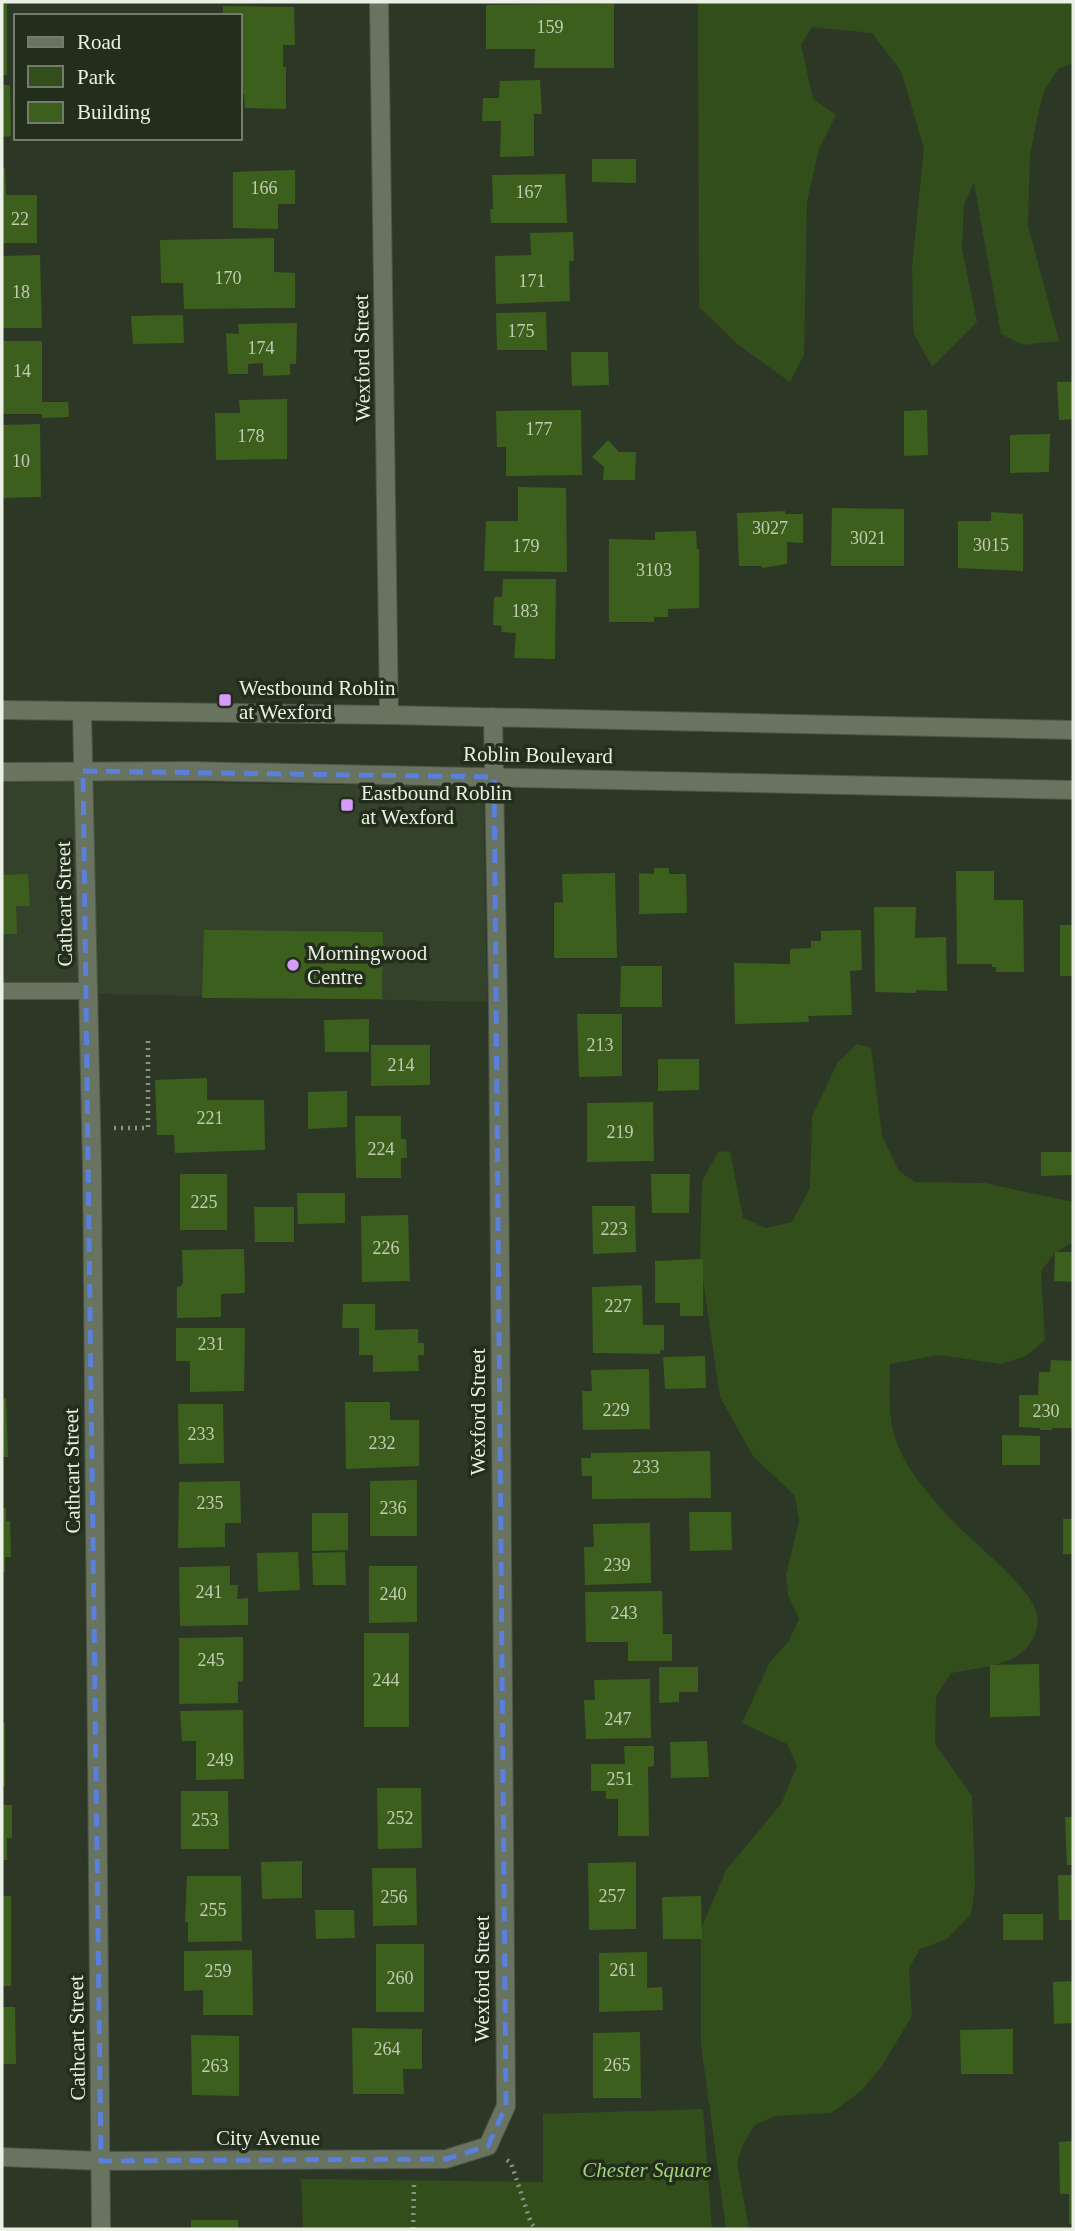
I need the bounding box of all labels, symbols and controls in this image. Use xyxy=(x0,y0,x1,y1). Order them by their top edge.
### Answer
legend xyxy=(14,14,242,140)
house number: 159 xyxy=(537,17,564,37)
text: Road xyxy=(77,30,122,54)
text: Park xyxy=(77,65,116,89)
text: Building xyxy=(77,100,151,124)
house number: 166 xyxy=(251,178,278,198)
house number: 167 xyxy=(516,182,543,202)
house number: 22 xyxy=(11,209,29,229)
house number: 170 xyxy=(215,268,242,288)
house number: 171 xyxy=(519,271,546,291)
house number: 18 xyxy=(12,282,30,302)
street label: Wexford Street xyxy=(349,294,375,422)
house number: 175 xyxy=(508,321,535,341)
house number: 174 xyxy=(248,338,275,358)
house number: 14 xyxy=(13,361,31,381)
house number: 177 xyxy=(526,419,553,439)
house number: 178 xyxy=(238,426,265,446)
house number: 10 xyxy=(12,451,30,471)
house number: 3027 xyxy=(752,518,788,538)
house number: 3021 xyxy=(850,528,886,548)
house number: 3015 xyxy=(973,535,1009,555)
house number: 179 xyxy=(513,536,540,556)
house number: 3103 xyxy=(636,560,672,580)
house number: 183 xyxy=(512,601,539,621)
place label: Westbound Roblin at Wexford xyxy=(239,676,396,724)
marker: Westbound Roblin at Wexford xyxy=(217,692,233,708)
street label: Roblin Boulevard xyxy=(463,742,614,768)
place label: Eastbound Roblin at Wexford xyxy=(361,781,513,829)
marker: Eastbound Roblin at Wexford xyxy=(339,797,355,813)
street label: Cathcart Street xyxy=(51,841,77,967)
place label: Morningwood Centre xyxy=(307,941,428,989)
marker: Morningwood Centre xyxy=(285,957,301,973)
house number: 213 xyxy=(587,1035,614,1055)
house number: 214 xyxy=(388,1055,415,1075)
house number: 221 xyxy=(197,1108,224,1128)
house number: 219 xyxy=(607,1122,634,1142)
house number: 224 xyxy=(368,1139,395,1159)
house number: 225 xyxy=(191,1192,218,1212)
house number: 223 xyxy=(601,1219,628,1239)
house number: 226 xyxy=(373,1238,400,1258)
house number: 227 xyxy=(605,1296,632,1316)
house number: 231 xyxy=(198,1334,225,1354)
street label: Wexford Street xyxy=(466,1348,490,1476)
house number: 229 xyxy=(603,1400,630,1420)
house number: 230 xyxy=(1033,1401,1060,1421)
street label: Cathcart Street xyxy=(59,1408,85,1534)
house number: 233 xyxy=(188,1424,215,1444)
house number: 232 xyxy=(369,1433,396,1453)
house number: 233 xyxy=(633,1457,660,1477)
house number: 235 xyxy=(197,1493,224,1513)
house number: 236 xyxy=(380,1498,407,1518)
house number: 239 xyxy=(604,1555,631,1575)
house number: 241 xyxy=(196,1582,223,1602)
house number: 240 xyxy=(380,1584,407,1604)
house number: 243 xyxy=(611,1603,638,1623)
house number: 245 xyxy=(198,1650,225,1670)
house number: 244 xyxy=(373,1670,400,1690)
house number: 247 xyxy=(605,1709,632,1729)
house number: 249 xyxy=(207,1750,234,1770)
house number: 251 xyxy=(607,1769,634,1789)
house number: 252 xyxy=(387,1808,414,1828)
house number: 253 xyxy=(192,1810,219,1830)
house number: 257 xyxy=(599,1886,626,1906)
house number: 256 xyxy=(381,1887,408,1907)
house number: 255 xyxy=(200,1900,227,1920)
street label: Wexford Street xyxy=(470,1915,494,2043)
house number: 261 xyxy=(610,1960,637,1980)
house number: 259 xyxy=(205,1961,232,1981)
house number: 260 xyxy=(387,1968,414,1988)
street label: Cathcart Street xyxy=(64,1975,90,2101)
house number: 264 xyxy=(374,2039,401,2059)
house number: 265 xyxy=(604,2055,631,2075)
house number: 263 xyxy=(202,2056,229,2076)
street label: City Avenue xyxy=(216,2126,320,2150)
park label: Chester Square xyxy=(582,2158,712,2182)

